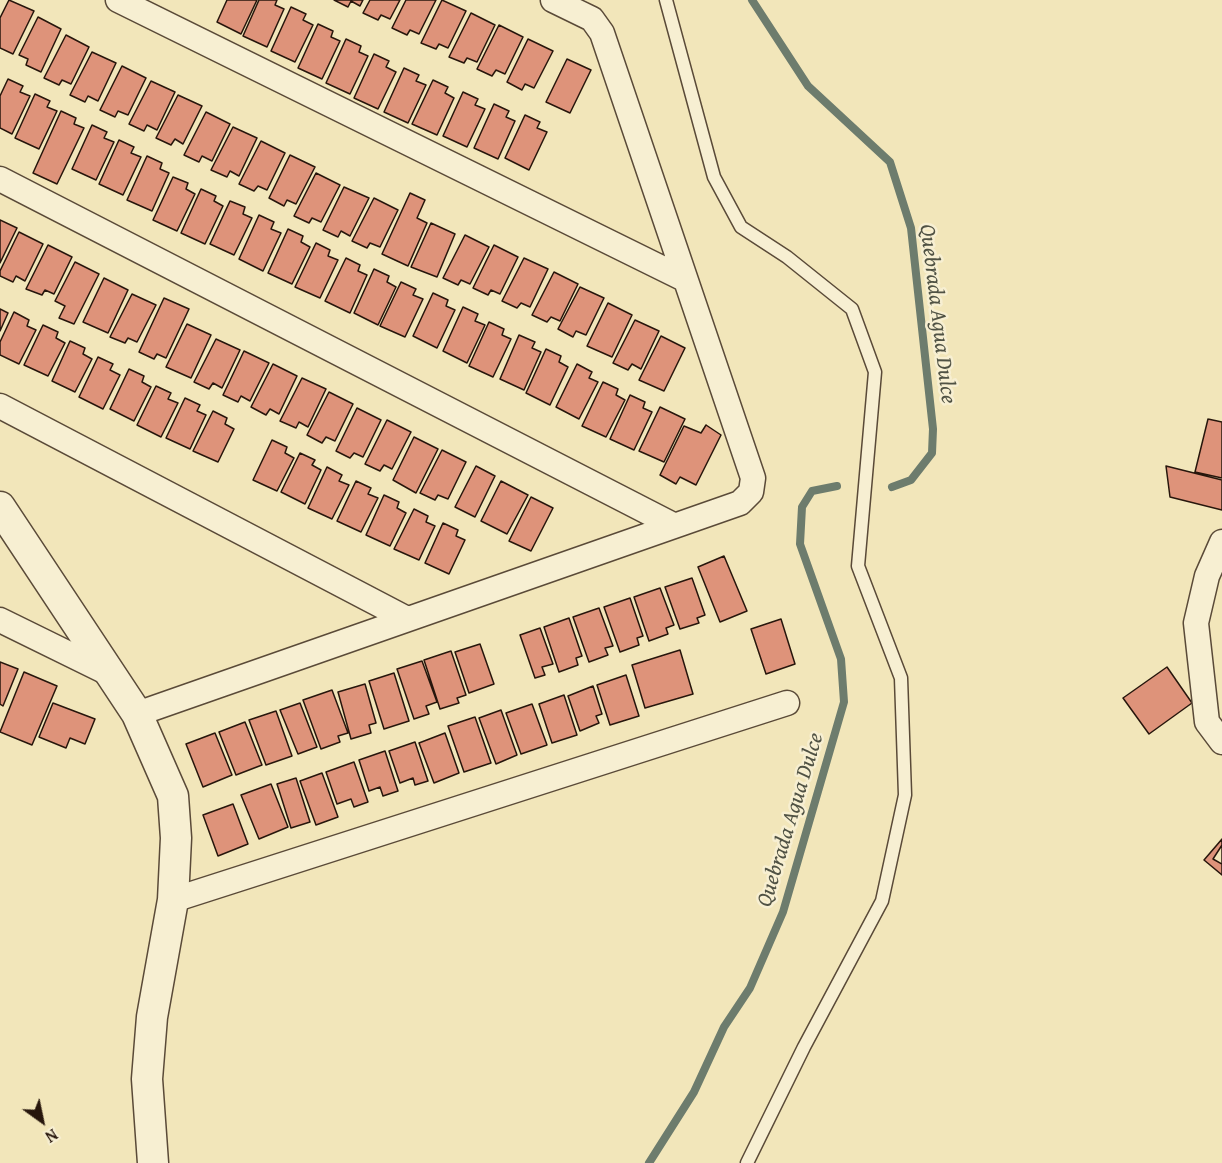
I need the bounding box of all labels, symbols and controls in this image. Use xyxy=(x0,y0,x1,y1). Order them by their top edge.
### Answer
water label: Quebrada Agua Dulce xyxy=(913,223,961,405)
water label: Quebrada Agua Dulce xyxy=(752,730,830,910)
north arrow xyxy=(12,1091,72,1151)
text: N xyxy=(41,1123,63,1149)

